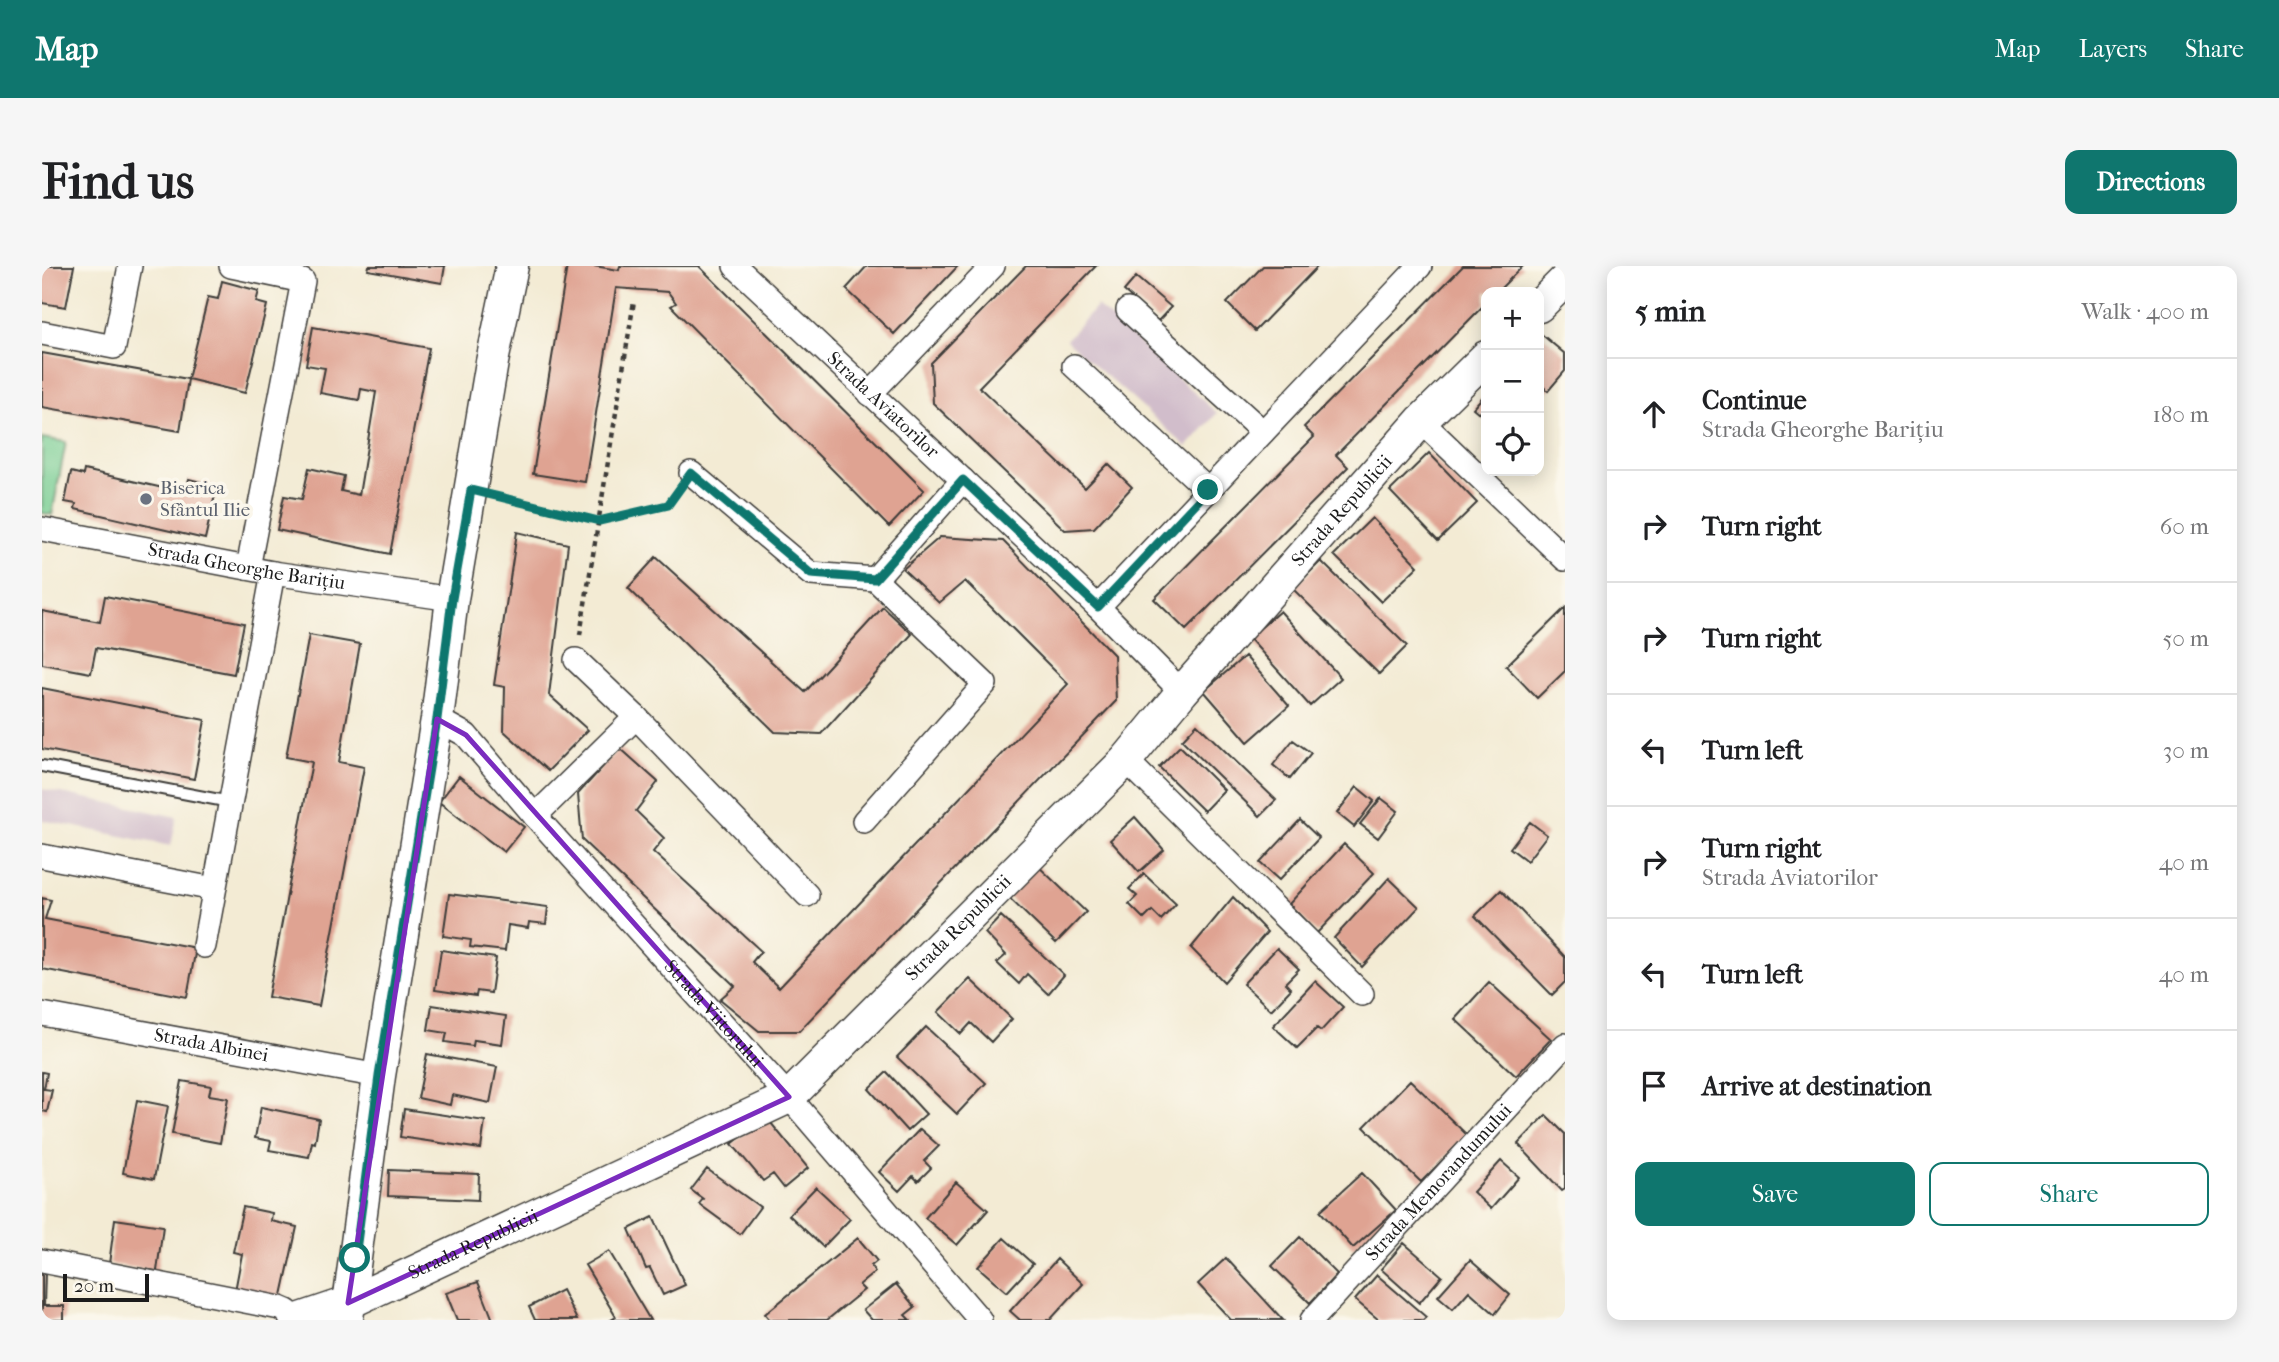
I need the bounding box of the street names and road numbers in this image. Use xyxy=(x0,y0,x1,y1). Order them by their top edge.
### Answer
street label: Strada Aviatorilor xyxy=(822,347,944,463)
street label: Strada Republicii xyxy=(1287,450,1397,571)
street label: Strada Gheorghe Barițiu xyxy=(146,538,347,594)
street label: Strada Republicii xyxy=(901,870,1016,985)
street label: Strada Viitorului xyxy=(660,956,768,1072)
street label: Strada Albinei xyxy=(152,1024,270,1066)
street label: Strada Memorandumului xyxy=(1361,1099,1516,1265)
street label: Strada Republicii xyxy=(405,1205,542,1284)

